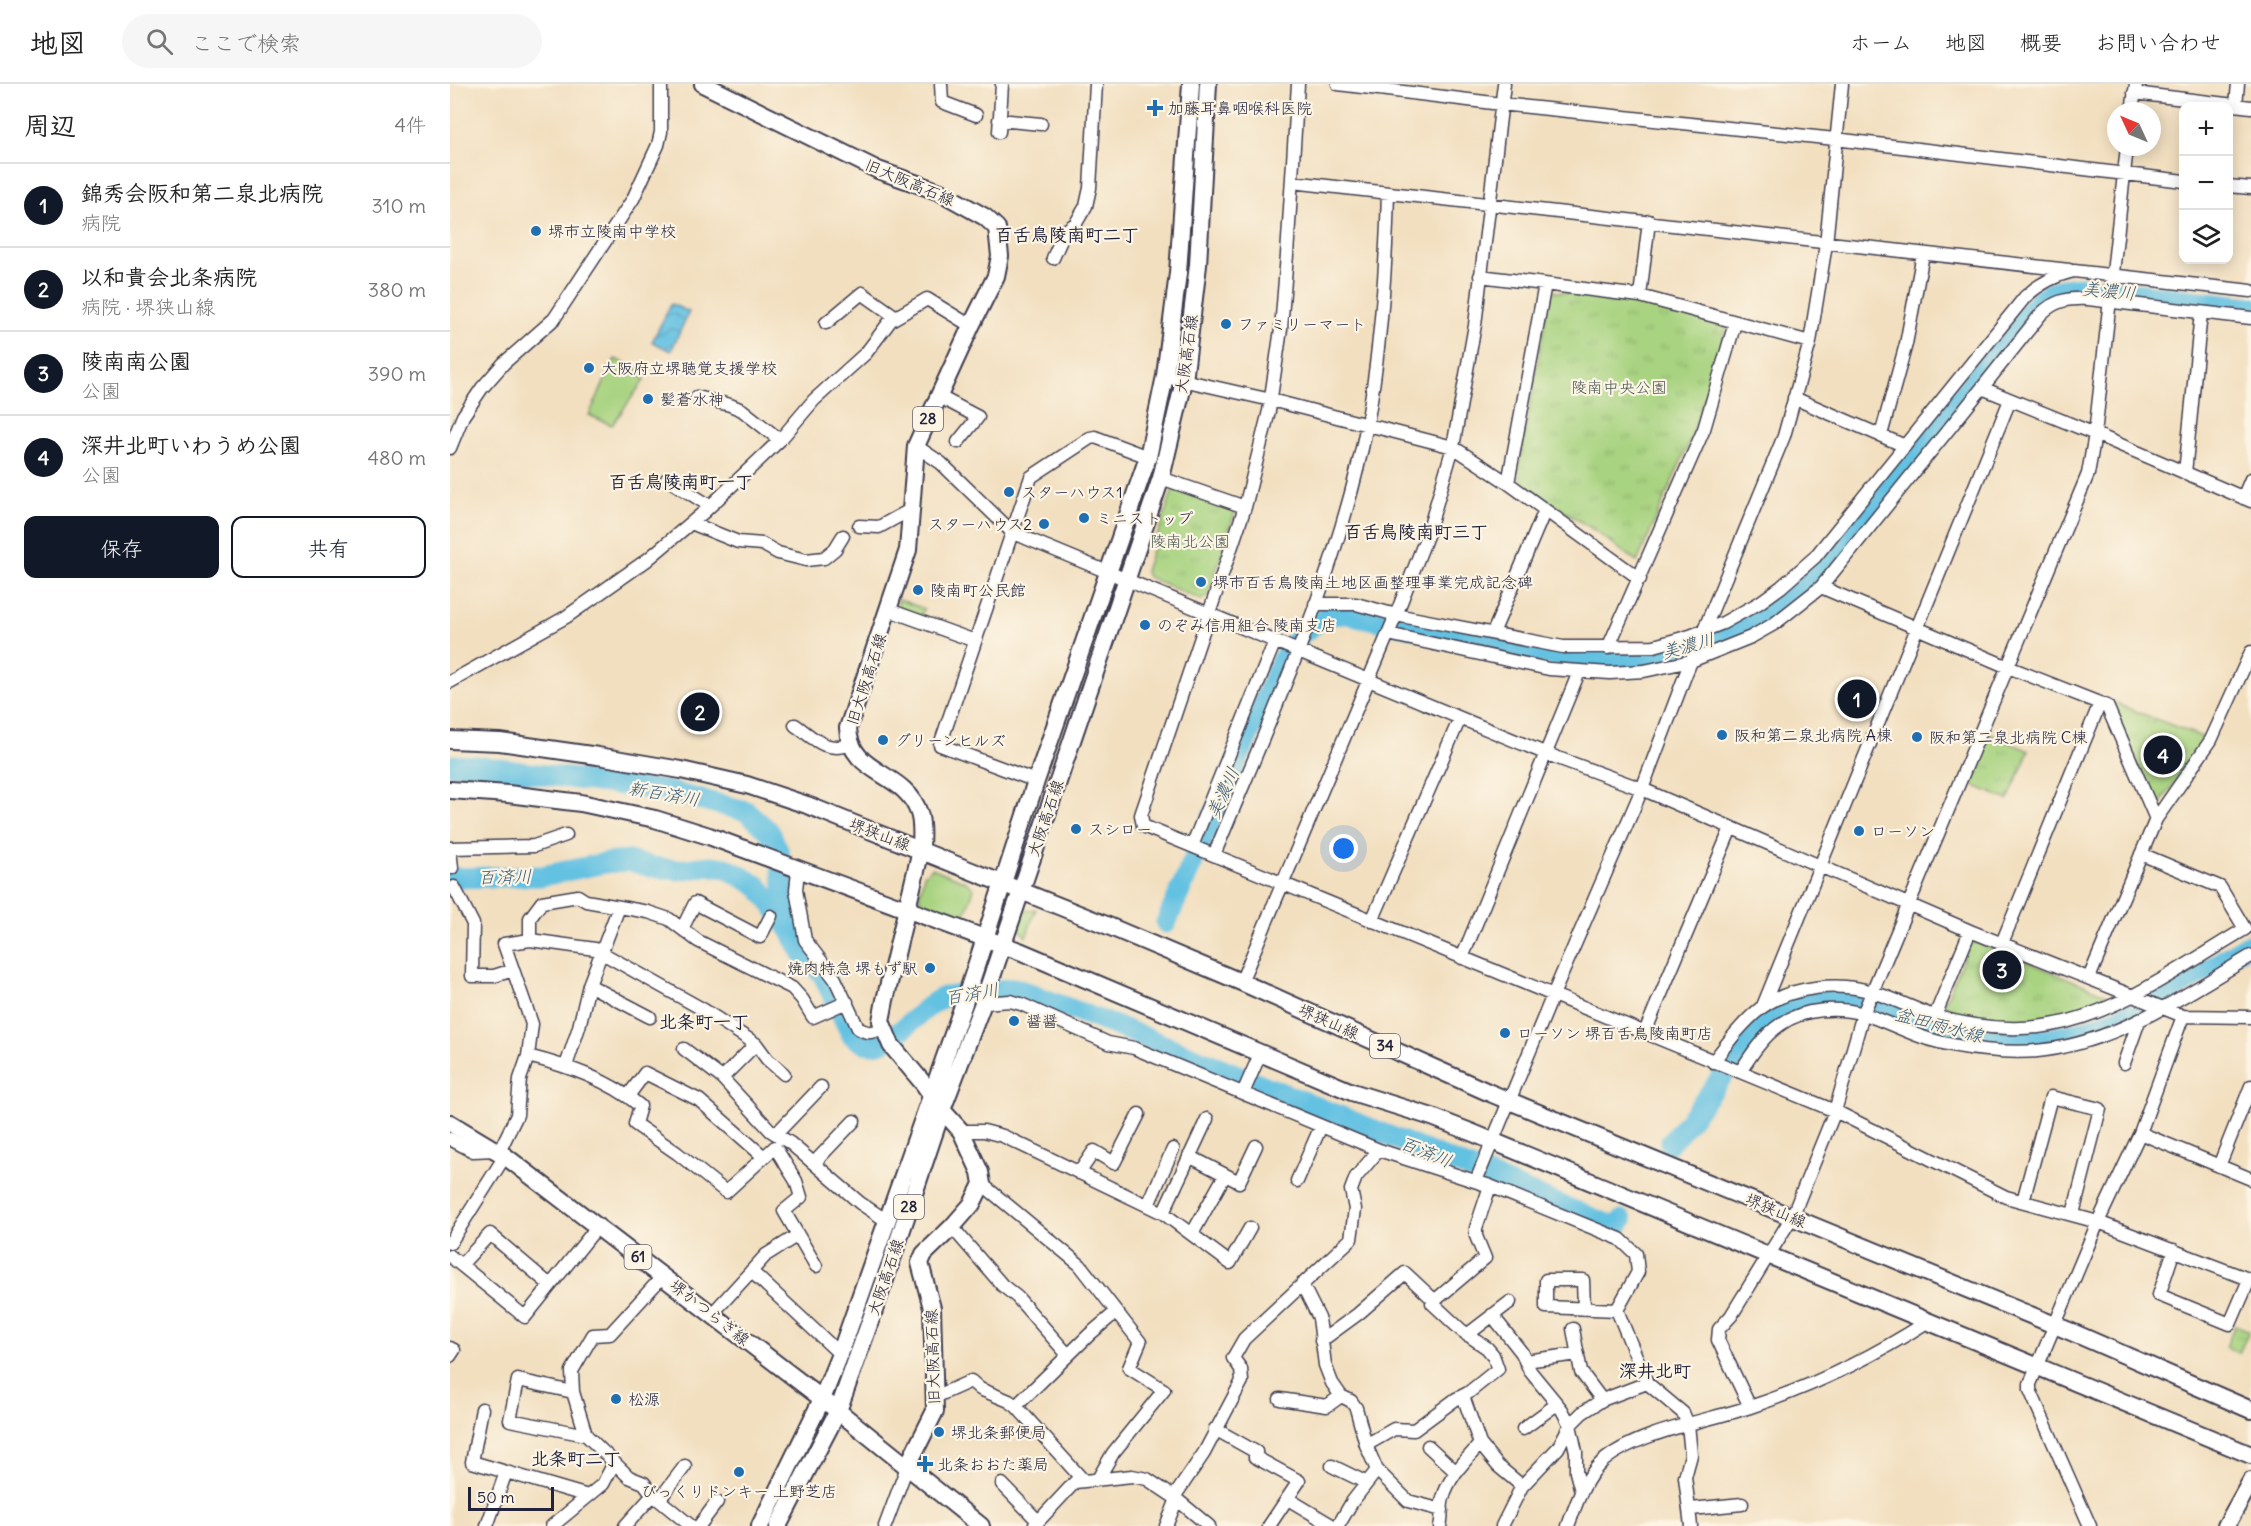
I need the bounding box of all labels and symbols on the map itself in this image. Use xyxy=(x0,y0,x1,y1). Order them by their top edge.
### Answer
place label: 加藤耳鼻咽喉科医院 xyxy=(1168,98,1312,118)
marker: 加藤耳鼻咽喉科医院 xyxy=(1146,99,1164,117)
north arrow xyxy=(2107,102,2161,156)
street label: 旧大阪高石線 xyxy=(862,154,958,210)
place label: 堺市立陵南中学校 xyxy=(548,221,676,241)
district label: 百舌鳥陵南町二丁 xyxy=(995,223,1139,246)
marker: 堺市立陵南中学校 xyxy=(529,224,543,238)
water label: 美濃川 xyxy=(2081,276,2137,305)
street label: 大阪高石線 xyxy=(1171,313,1201,395)
place label: ファミリーマート xyxy=(1238,314,1366,334)
marker: ファミリーマート xyxy=(1219,317,1233,331)
place label: 大阪府立堺聴覚支援学校 xyxy=(601,358,777,378)
marker: 大阪府立堺聴覚支援学校 xyxy=(582,361,596,375)
park label: 陵南中央公園 xyxy=(1571,377,1667,397)
place label: 髪蒼水神 xyxy=(660,389,724,409)
marker: 髪蒼水神 xyxy=(641,392,655,406)
road number: 28 xyxy=(913,407,943,431)
district label: 百舌鳥陵南町一丁 xyxy=(609,470,753,493)
place label: スターハウス1 xyxy=(1021,482,1123,502)
marker: スターハウス1 xyxy=(1002,485,1016,499)
place label: ミニストップ xyxy=(1096,508,1194,528)
marker: ミニストップ xyxy=(1077,511,1091,525)
place label: スターハウス2 xyxy=(928,514,1032,534)
marker: スターハウス2 xyxy=(1037,517,1051,531)
district label: 百舌鳥陵南町三丁 xyxy=(1344,520,1488,543)
park label: 陵南北公園 xyxy=(1150,531,1230,551)
place label: 堺市百舌鳥陵南土地区画整理事業完成記念碑 xyxy=(1213,572,1533,592)
marker: 堺市百舌鳥陵南土地区画整理事業完成記念碑 xyxy=(1194,575,1208,589)
place label: 陵南町公民館 xyxy=(930,580,1026,600)
marker: 陵南町公民館 xyxy=(911,583,925,597)
place label: のぞみ信用組合 陵南支店 xyxy=(1157,615,1337,635)
marker: のぞみ信用組合 陵南支店 xyxy=(1138,618,1152,632)
water label: 美濃川 xyxy=(1659,627,1717,664)
street label: 旧大阪高石線 xyxy=(842,630,890,728)
pin: 1 xyxy=(1838,676,1876,722)
pin: 2 xyxy=(680,690,720,734)
place label: 阪和第二泉北病院 A棟 xyxy=(1734,725,1892,745)
place label: 阪和第二泉北病院 C棟 xyxy=(1929,727,2087,747)
marker: 阪和第二泉北病院 A棟 xyxy=(1715,728,1729,742)
place label: グリーンヒルズ xyxy=(895,730,1006,750)
marker: 阪和第二泉北病院 C棟 xyxy=(1910,730,1924,744)
pin: 4 xyxy=(2144,732,2182,778)
marker: グリーンヒルズ xyxy=(876,733,890,747)
water label: 美濃川 xyxy=(1201,763,1244,822)
water label: 新百済川 xyxy=(627,776,702,811)
street label: 大阪高石線 xyxy=(1023,777,1067,859)
street label: 堺狭山線 xyxy=(847,813,913,855)
place label: スシロー xyxy=(1088,819,1152,839)
place label: ローソン xyxy=(1871,821,1935,841)
marker: スシロー xyxy=(1069,822,1083,836)
marker: ローソン xyxy=(1852,824,1866,838)
your location xyxy=(1329,834,1358,863)
water label: 百済川 xyxy=(478,865,532,888)
pin: 3 xyxy=(1982,948,2022,992)
place label: 焼肉特急 堺もず駅 xyxy=(787,958,918,978)
marker: 焼肉特急 堺もず駅 xyxy=(923,961,937,975)
water label: 百済川 xyxy=(943,978,1000,1009)
street label: 堺狭山線 xyxy=(1296,999,1362,1043)
water label: 盆田雨水線 xyxy=(1893,1002,1987,1048)
district label: 北条町一丁 xyxy=(659,1010,749,1033)
place label: 醤醤 xyxy=(1026,1011,1058,1031)
marker: 醤醤 xyxy=(1007,1014,1021,1028)
place label: ローソン 堺百舌鳥陵南町店 xyxy=(1517,1023,1713,1043)
marker: ローソン 堺百舌鳥陵南町店 xyxy=(1498,1026,1512,1040)
road number: 34 xyxy=(1370,1034,1400,1058)
water label: 百済川 xyxy=(1397,1131,1456,1172)
street label: 堺狭山線 xyxy=(1743,1188,1809,1232)
road number: 28 xyxy=(894,1195,924,1219)
street label: 大阪高石線 xyxy=(863,1236,907,1318)
road number: 61 xyxy=(624,1245,651,1269)
street label: 堺かつらぎ線 xyxy=(666,1275,754,1349)
street label: 旧大阪高石線 xyxy=(920,1309,944,1405)
district label: 深井北町 xyxy=(1619,1359,1691,1382)
place label: 松源 xyxy=(628,1389,660,1409)
marker: 松源 xyxy=(609,1392,623,1406)
place label: 堺北条郵便局 xyxy=(951,1422,1047,1442)
marker: 堺北条郵便局 xyxy=(932,1425,946,1439)
district label: 北条町二丁 xyxy=(531,1447,621,1470)
place label: 北条おおた薬局 xyxy=(937,1454,1049,1474)
marker: 北条おおた薬局 xyxy=(918,1457,932,1471)
marker: びっくりドンキー 上野芝店 xyxy=(732,1465,746,1479)
place label: びっくりドンキー 上野芝店 xyxy=(641,1481,837,1501)
scale bar xyxy=(468,1484,554,1512)

